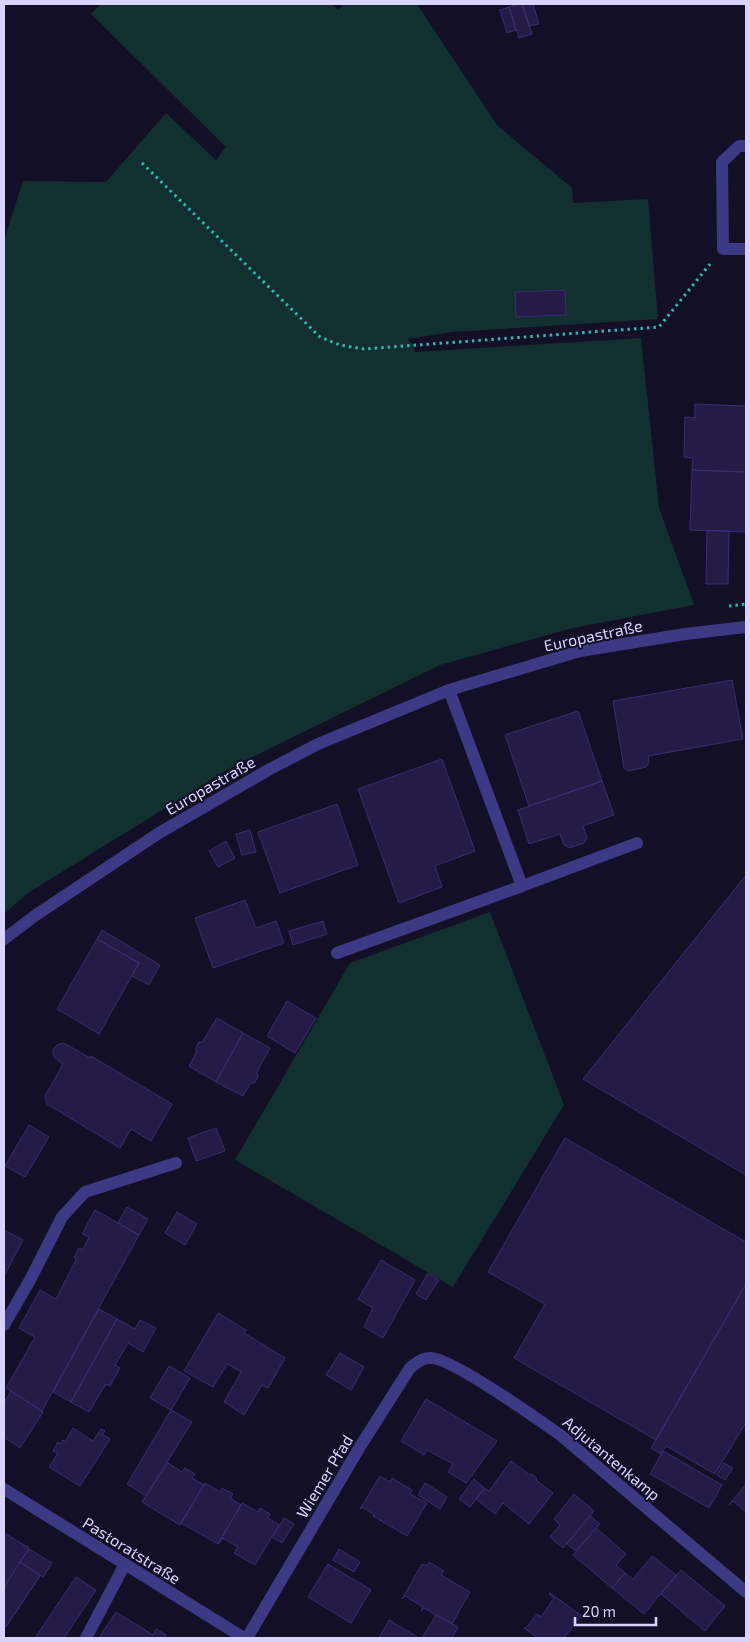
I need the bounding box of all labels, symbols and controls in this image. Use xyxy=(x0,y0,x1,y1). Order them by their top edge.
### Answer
street label: Europastraße xyxy=(542,615,644,655)
street label: Europastraße xyxy=(162,752,258,818)
street label: Adjutantenkamp xyxy=(559,1412,664,1505)
street label: Wiemer Pfad xyxy=(292,1431,356,1521)
street label: Pastoratstraße xyxy=(80,1512,184,1588)
scale bar xyxy=(575,1594,656,1626)
text: 20 m xyxy=(582,1602,616,1620)

